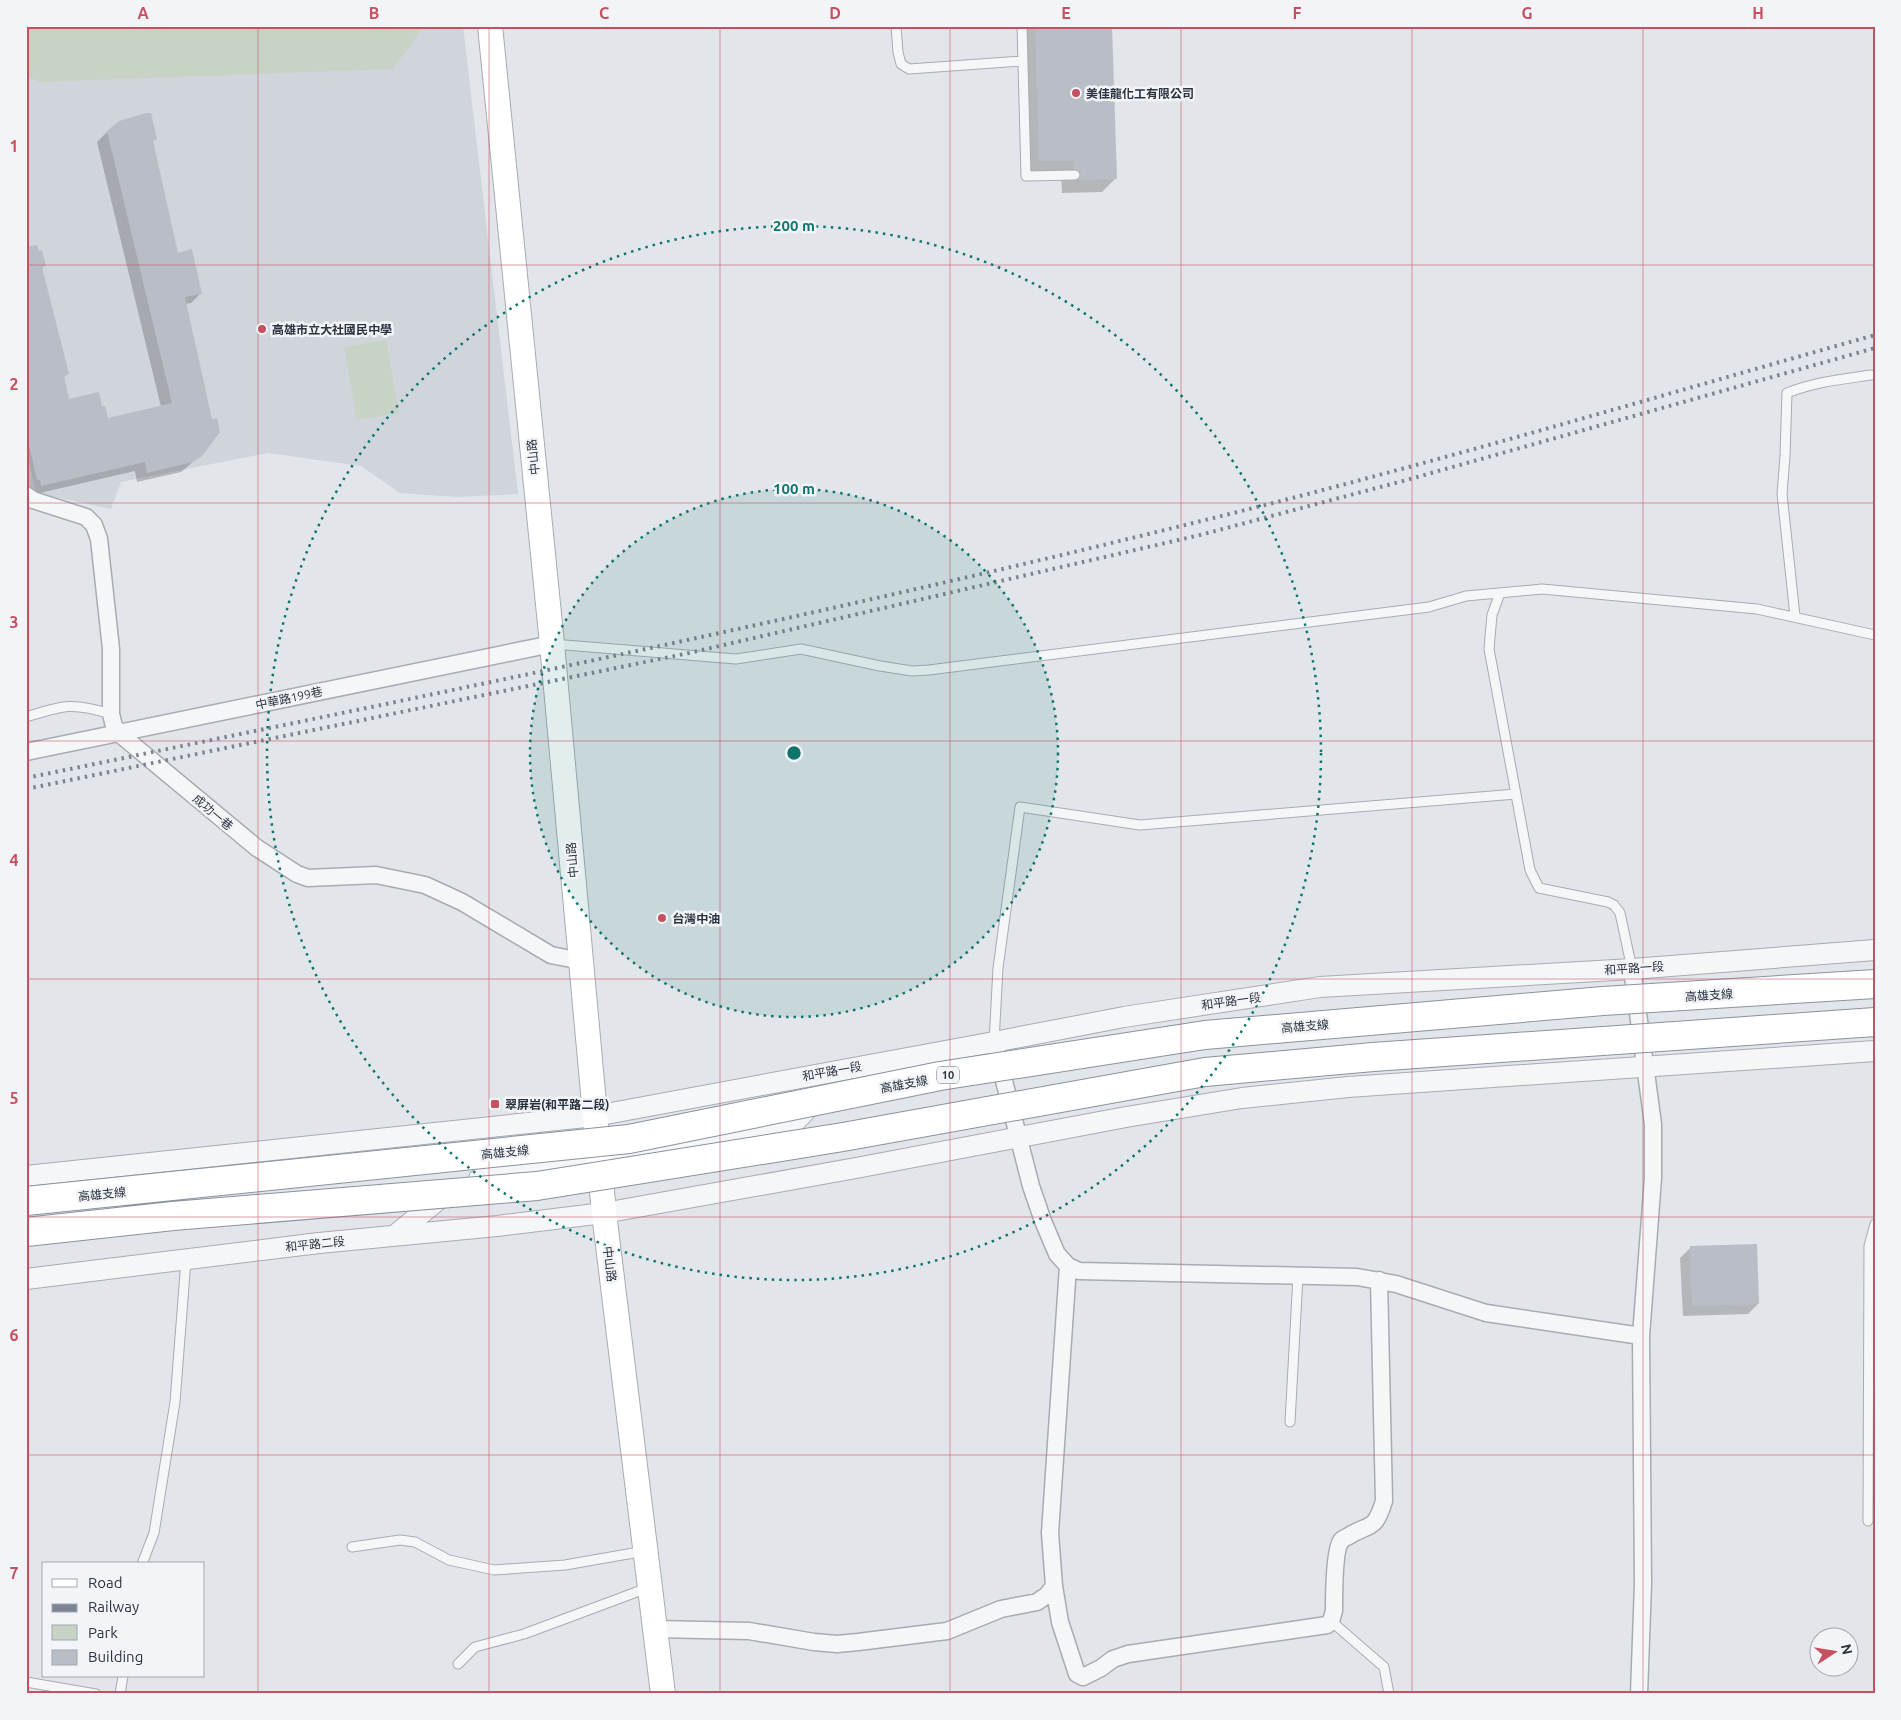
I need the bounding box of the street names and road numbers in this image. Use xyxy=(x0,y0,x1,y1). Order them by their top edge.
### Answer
street label: 中山路 xyxy=(525,438,541,476)
street label: 中華路199巷 xyxy=(254,685,324,711)
street label: 成功一巷 xyxy=(190,792,236,832)
street label: 中山路 xyxy=(564,841,580,879)
street label: 和平路一段 xyxy=(1604,959,1664,977)
street label: 高雄支線 xyxy=(1685,987,1733,1003)
street label: 和平路一段 xyxy=(1200,990,1262,1012)
street label: 高雄支線 xyxy=(1281,1017,1329,1035)
street label: 和平路一段 xyxy=(801,1059,863,1083)
road number: 10 xyxy=(937,1066,959,1084)
street label: 高雄支線 xyxy=(879,1073,929,1095)
street label: 高雄支線 xyxy=(480,1143,530,1161)
street label: 高雄支線 xyxy=(77,1185,127,1203)
street label: 和平路二段 xyxy=(284,1234,346,1254)
street label: 中山路 xyxy=(601,1245,619,1283)

